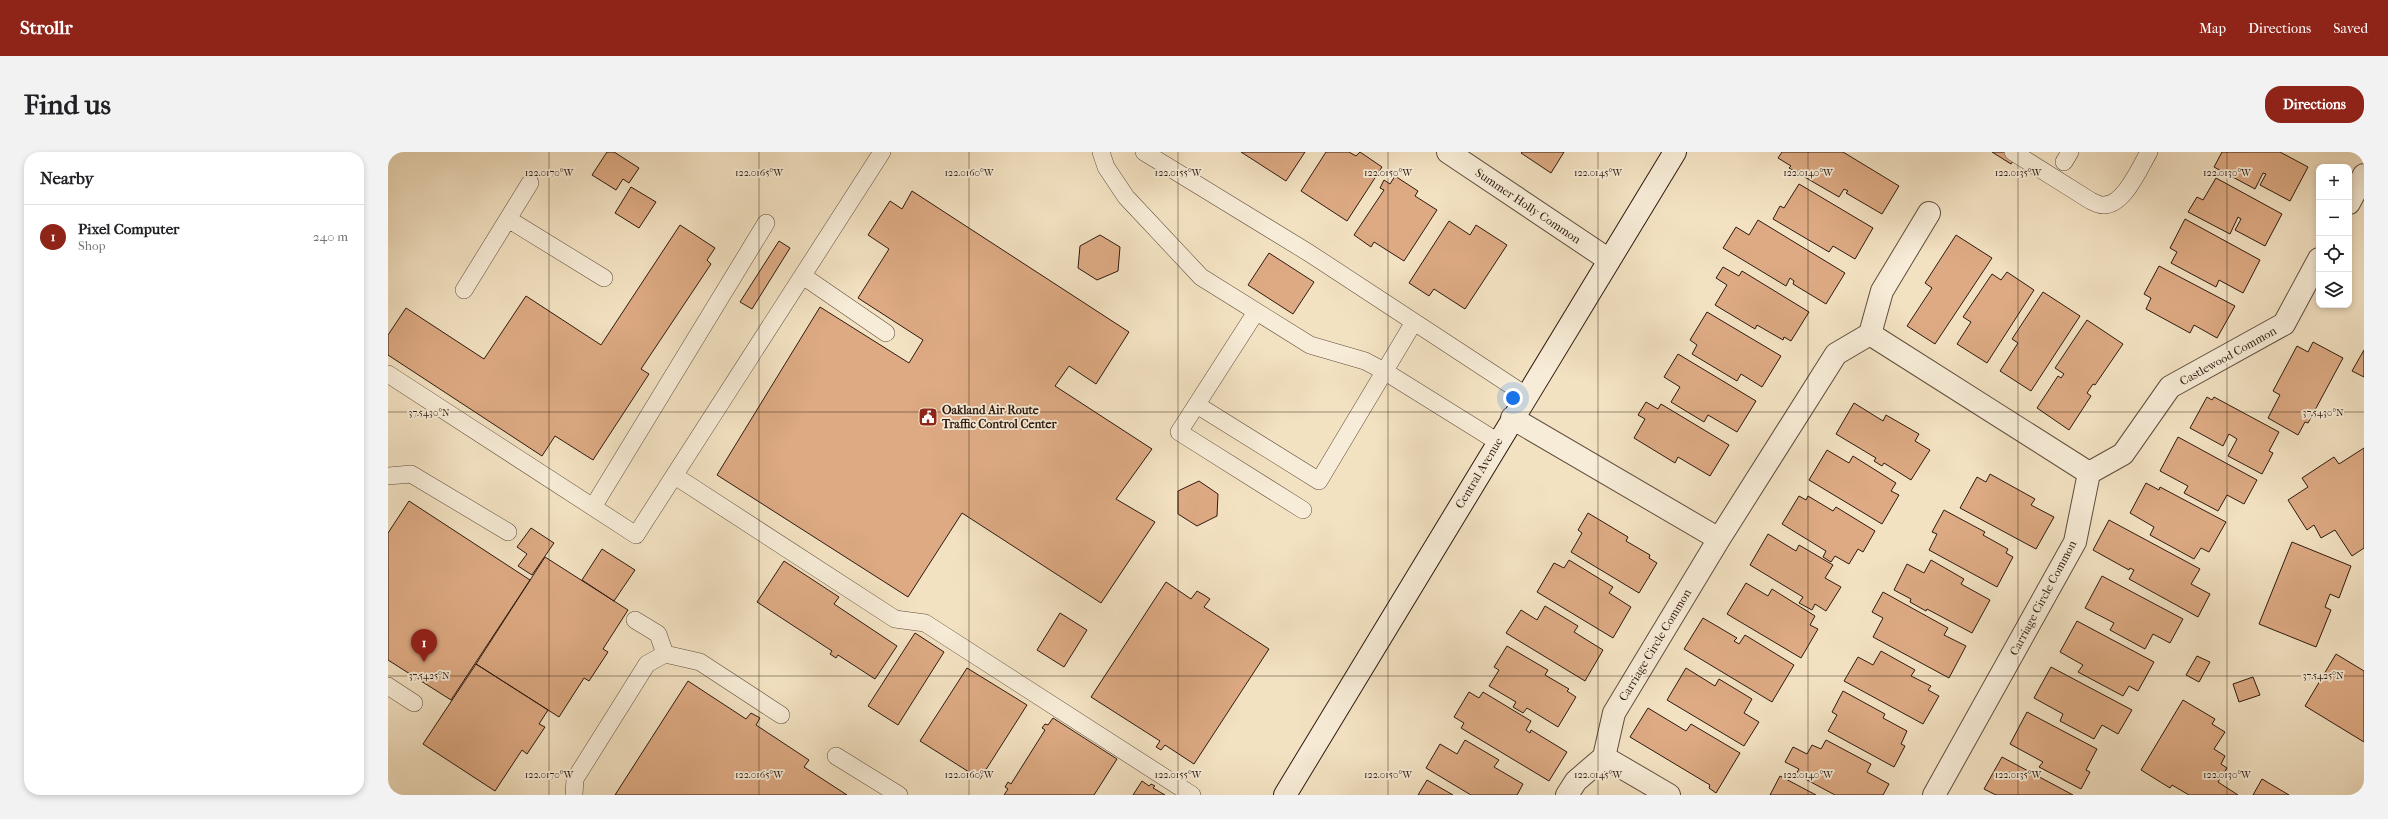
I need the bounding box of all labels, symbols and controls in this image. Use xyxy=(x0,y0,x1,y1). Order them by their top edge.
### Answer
text: Strollr xyxy=(20,17,73,39)
text: Map xyxy=(2199,20,2226,37)
text: Directions xyxy=(2248,20,2311,37)
text: Saved xyxy=(2333,20,2368,37)
button: Directions xyxy=(2265,86,2364,123)
text: Find us xyxy=(24,88,111,121)
map controls xyxy=(2316,164,2352,308)
button: + xyxy=(2316,164,2352,200)
street label: Summer Holly Common xyxy=(1473,165,1583,247)
text: 122.0170°W xyxy=(525,167,574,179)
text: 122.0165°W xyxy=(735,167,784,179)
text: 122.0160°W xyxy=(944,167,995,179)
text: 122.0155°W xyxy=(1155,167,1203,179)
text: 122.0150°W xyxy=(1364,167,1413,179)
text: 122.0145°W xyxy=(1574,167,1623,179)
text: 122.0140°W xyxy=(1783,167,1834,179)
text: 122.0135°W xyxy=(1995,167,2043,179)
text: 122.0130°W xyxy=(2203,167,2252,179)
text: Nearby xyxy=(40,168,94,188)
button: − xyxy=(2316,200,2352,236)
text: Pixel Computer xyxy=(78,220,179,238)
text: 1 xyxy=(51,229,55,244)
text: 240 m xyxy=(313,229,348,244)
button: locate xyxy=(2316,236,2352,272)
text: Shop xyxy=(78,238,106,253)
button: layers xyxy=(2316,272,2352,308)
street label: Castlewood Common xyxy=(2177,324,2279,388)
your location xyxy=(1503,388,1523,408)
place label: Oakland Air Route Traffic Control Center xyxy=(941,403,1058,431)
public building icon: Oakland Air Route Traffic Control Center xyxy=(917,406,939,428)
text: 37.5430°N xyxy=(408,407,450,419)
text: 37.5430°N xyxy=(2302,407,2344,419)
street label: Central Avenue xyxy=(1452,435,1506,511)
street label: Carriage Circle Common xyxy=(2007,538,2079,658)
street label: Carriage Circle Common xyxy=(1616,586,1694,704)
pin: 1 xyxy=(411,629,437,662)
text: 37.5425°N xyxy=(408,670,450,682)
text: 37.5425°N xyxy=(2302,670,2344,682)
text: 122.0170°W xyxy=(525,769,574,781)
text: 122.0165°W xyxy=(735,769,784,781)
text: 122.0160°W xyxy=(944,769,995,781)
text: 122.0155°W xyxy=(1155,769,1203,781)
text: 122.0150°W xyxy=(1364,769,1413,781)
text: 122.0145°W xyxy=(1574,769,1623,781)
text: 122.0140°W xyxy=(1783,769,1834,781)
text: 122.0135°W xyxy=(1995,769,2043,781)
text: 122.0130°W xyxy=(2203,769,2252,781)

